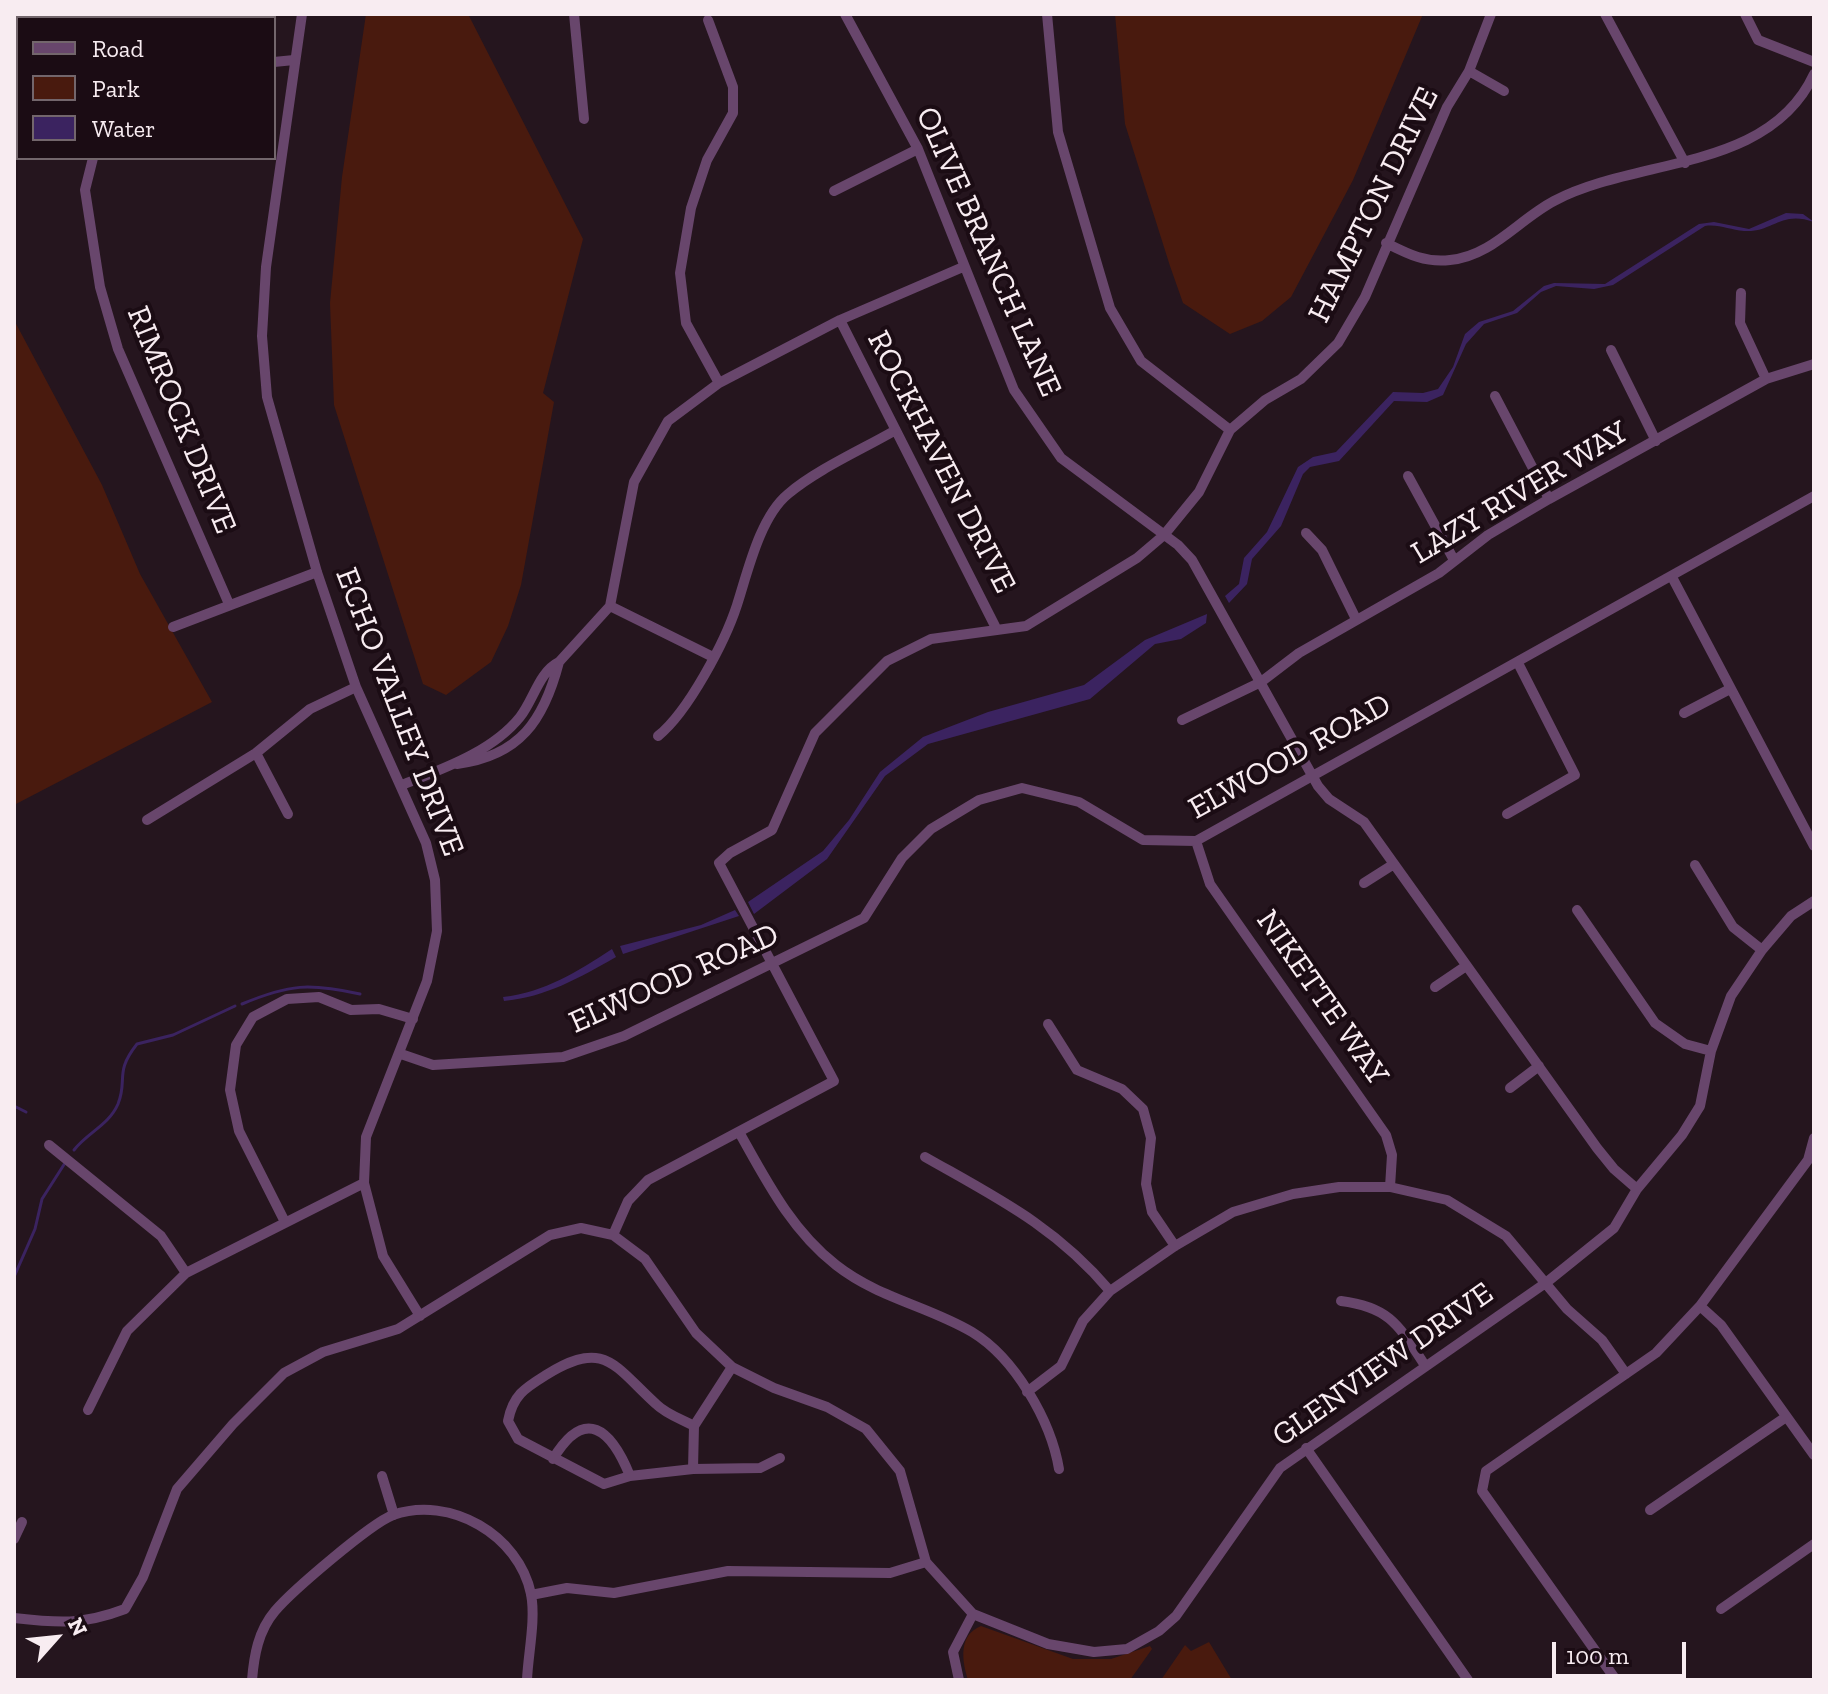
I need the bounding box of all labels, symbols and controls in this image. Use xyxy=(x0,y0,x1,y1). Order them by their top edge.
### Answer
legend xyxy=(16,16,276,160)
text: Road xyxy=(92,34,144,63)
text: Park xyxy=(92,74,140,103)
street label: HAMPTON DRIVE xyxy=(1300,81,1448,329)
street label: OLIVE BRANCH LANE xyxy=(907,101,1069,403)
text: Water xyxy=(92,114,155,143)
street label: RIMROCK DRIVE xyxy=(118,301,244,539)
street label: ROCKHAVEN DRIVE xyxy=(858,325,1024,599)
street label: LAZY RIVER WAY xyxy=(1405,413,1635,573)
street label: ECHO VALLEY DRIVE xyxy=(326,563,472,861)
street label: ELWOOD ROAD xyxy=(1182,686,1398,828)
street label: NIKETTE WAY xyxy=(1247,903,1397,1093)
street label: ELWOOD ROAD xyxy=(563,916,785,1042)
street label: GLENVIEW DRIVE xyxy=(1265,1274,1501,1456)
north arrow xyxy=(16,1598,96,1678)
text: N xyxy=(62,1613,94,1640)
scale bar xyxy=(1556,1626,1690,1676)
text: 100 m xyxy=(1566,1641,1629,1670)

